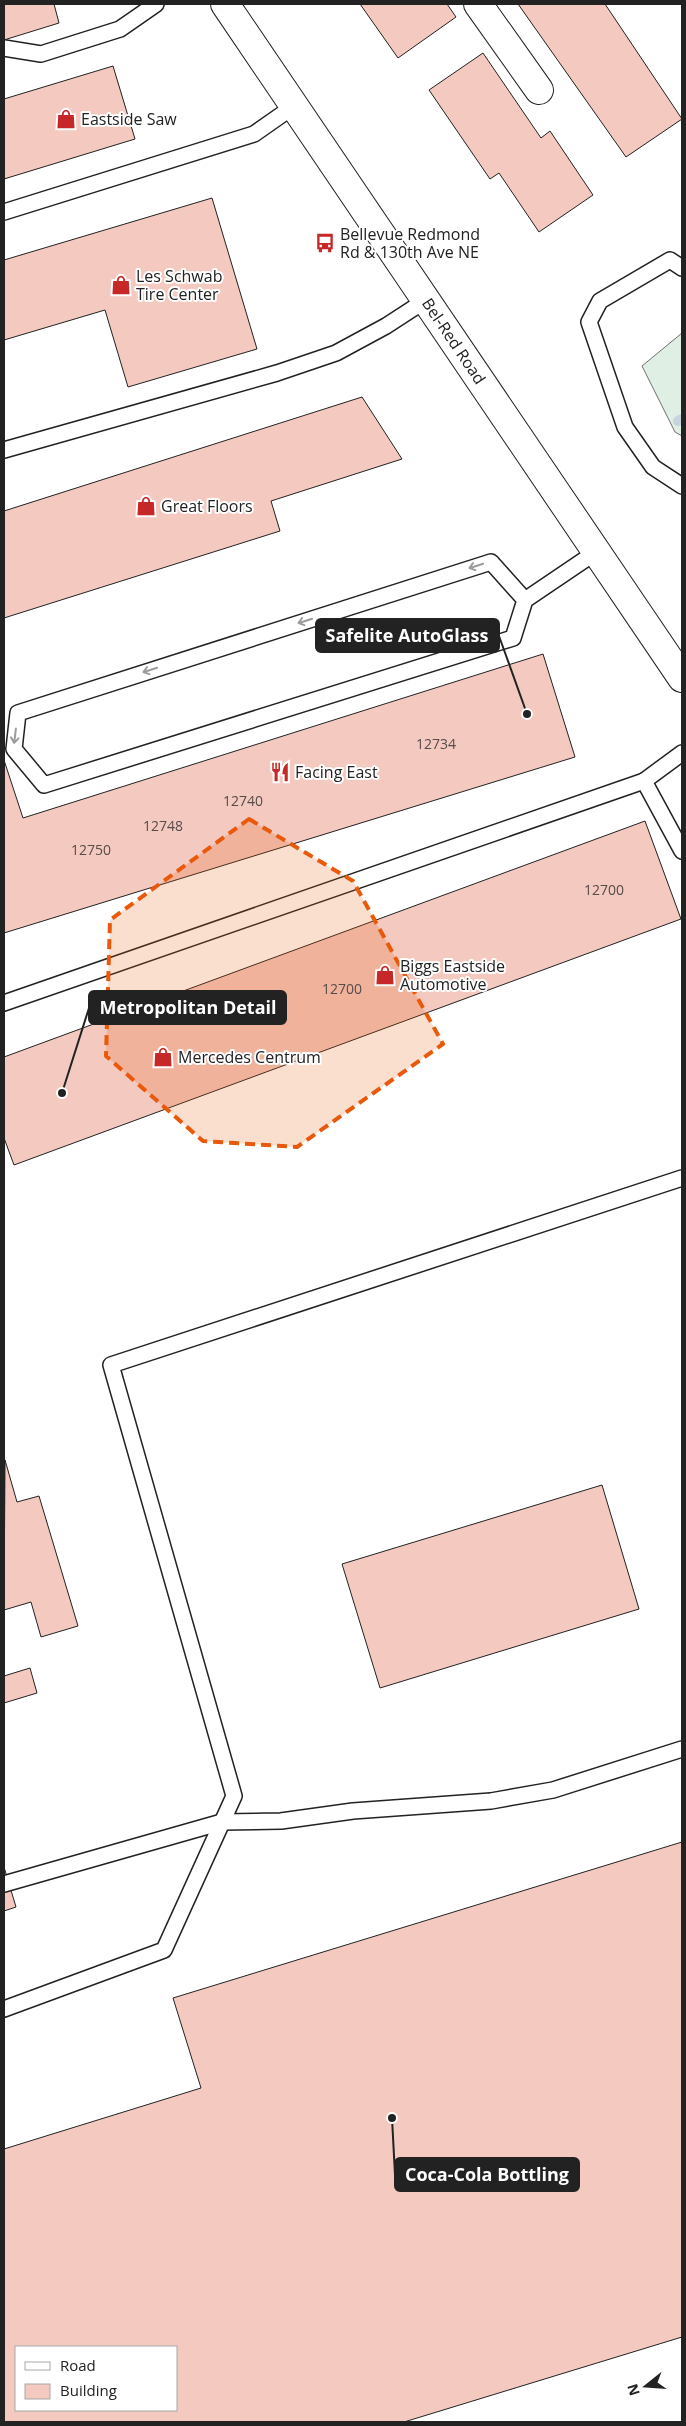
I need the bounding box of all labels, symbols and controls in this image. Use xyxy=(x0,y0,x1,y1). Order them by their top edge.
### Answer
shop icon: Eastside Saw xyxy=(55,108,77,130)
place label: Eastside Saw xyxy=(81,108,177,130)
place label: Bellevue Redmond Rd & 130th Ave NE xyxy=(340,223,480,263)
bus stop icon: Bellevue Redmond Rd & 130th Ave NE xyxy=(314,232,336,254)
place label: Les Schwab Tire Center xyxy=(136,265,222,305)
shop icon: Les Schwab Tire Center xyxy=(110,274,132,296)
street label: Bel-Red Road xyxy=(417,294,491,388)
shop icon: Great Floors xyxy=(135,495,157,517)
place label: Great Floors xyxy=(161,495,253,517)
one-way arrow xyxy=(469,562,485,572)
one-way arrow xyxy=(298,617,313,626)
callout: Safelite AutoGlass xyxy=(316,619,499,652)
text: Safelite AutoGlass xyxy=(325,623,489,647)
one-way arrow xyxy=(142,666,158,676)
one-way arrow xyxy=(10,728,20,744)
house number: 12734 xyxy=(416,734,456,753)
restaurant icon: Facing East xyxy=(269,761,291,783)
place label: Facing East xyxy=(295,761,378,783)
house number: 12740 xyxy=(223,791,263,810)
house number: 12748 xyxy=(143,816,183,835)
house number: 12750 xyxy=(71,840,111,859)
house number: 12700 xyxy=(584,880,624,899)
place label: Biggs Eastside Automotive xyxy=(400,955,505,995)
shop icon: Biggs Eastside Automotive xyxy=(374,964,396,986)
house number: 12700 xyxy=(322,979,362,998)
callout: Metropolitan Detail xyxy=(89,991,286,1024)
text: Metropolitan Detail xyxy=(99,995,277,1019)
shop icon: Mercedes Centrum xyxy=(152,1046,174,1068)
place label: Mercedes Centrum xyxy=(178,1046,321,1068)
callout: Coca-Cola Bottling xyxy=(395,2158,579,2191)
text: Coca-Cola Bottling xyxy=(405,2162,569,2186)
legend xyxy=(15,2346,178,2411)
text: Road xyxy=(60,2355,96,2375)
north arrow xyxy=(621,2361,671,2411)
text: Building xyxy=(60,2380,117,2400)
text: N xyxy=(622,2382,644,2398)

